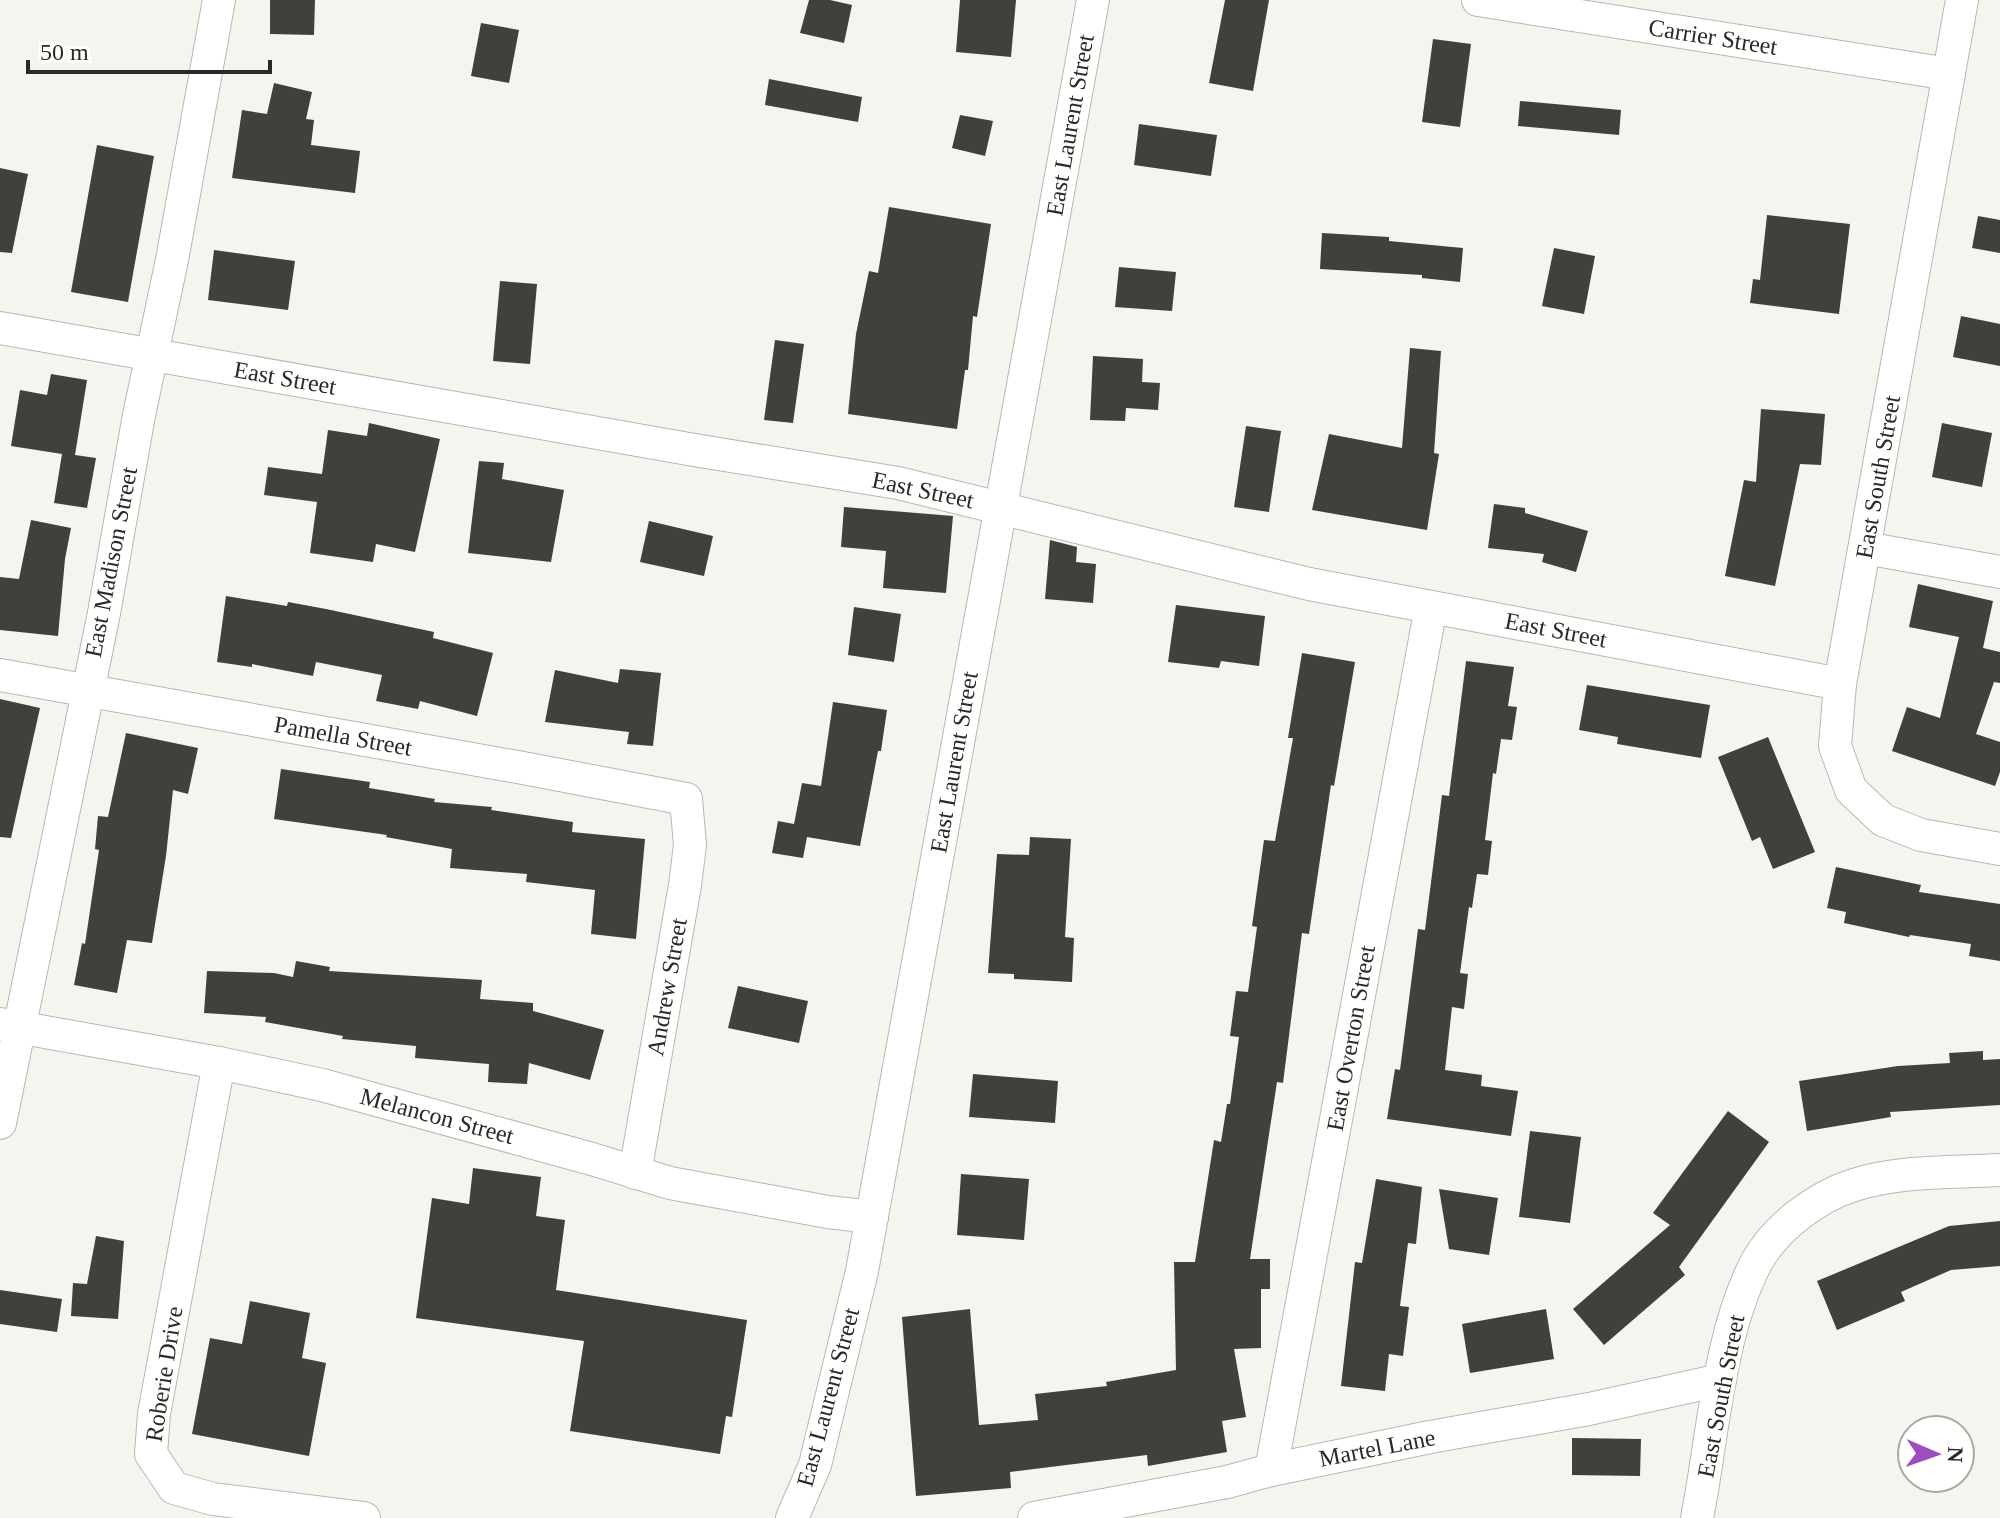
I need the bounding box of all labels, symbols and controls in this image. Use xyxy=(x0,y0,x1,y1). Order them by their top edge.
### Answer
street label: Carrier Street xyxy=(1647,14,1780,60)
scale bar xyxy=(28,24,270,74)
street label: East Laurent Street xyxy=(1041,32,1099,218)
text: 50 m xyxy=(40,39,89,65)
street label: East Street xyxy=(232,356,338,400)
street label: East South Street xyxy=(1851,393,1905,561)
street label: East Madison Street xyxy=(80,464,142,659)
street label: East Street xyxy=(870,467,977,514)
street label: East Street xyxy=(1503,607,1610,653)
street label: East Laurent Street xyxy=(925,669,983,855)
street label: Pamella Street xyxy=(272,711,414,761)
street label: Andrew Street xyxy=(642,916,692,1058)
street label: East Overton Street xyxy=(1322,943,1380,1133)
street label: Melancon Street xyxy=(357,1083,517,1149)
street label: Roberie Drive xyxy=(140,1304,188,1444)
street label: East Laurent Street xyxy=(792,1304,864,1489)
street label: East South Street xyxy=(1692,1312,1750,1480)
north arrow xyxy=(1896,1414,1976,1494)
street label: Martel Lane xyxy=(1317,1424,1437,1472)
text: N xyxy=(1943,1446,1968,1463)

